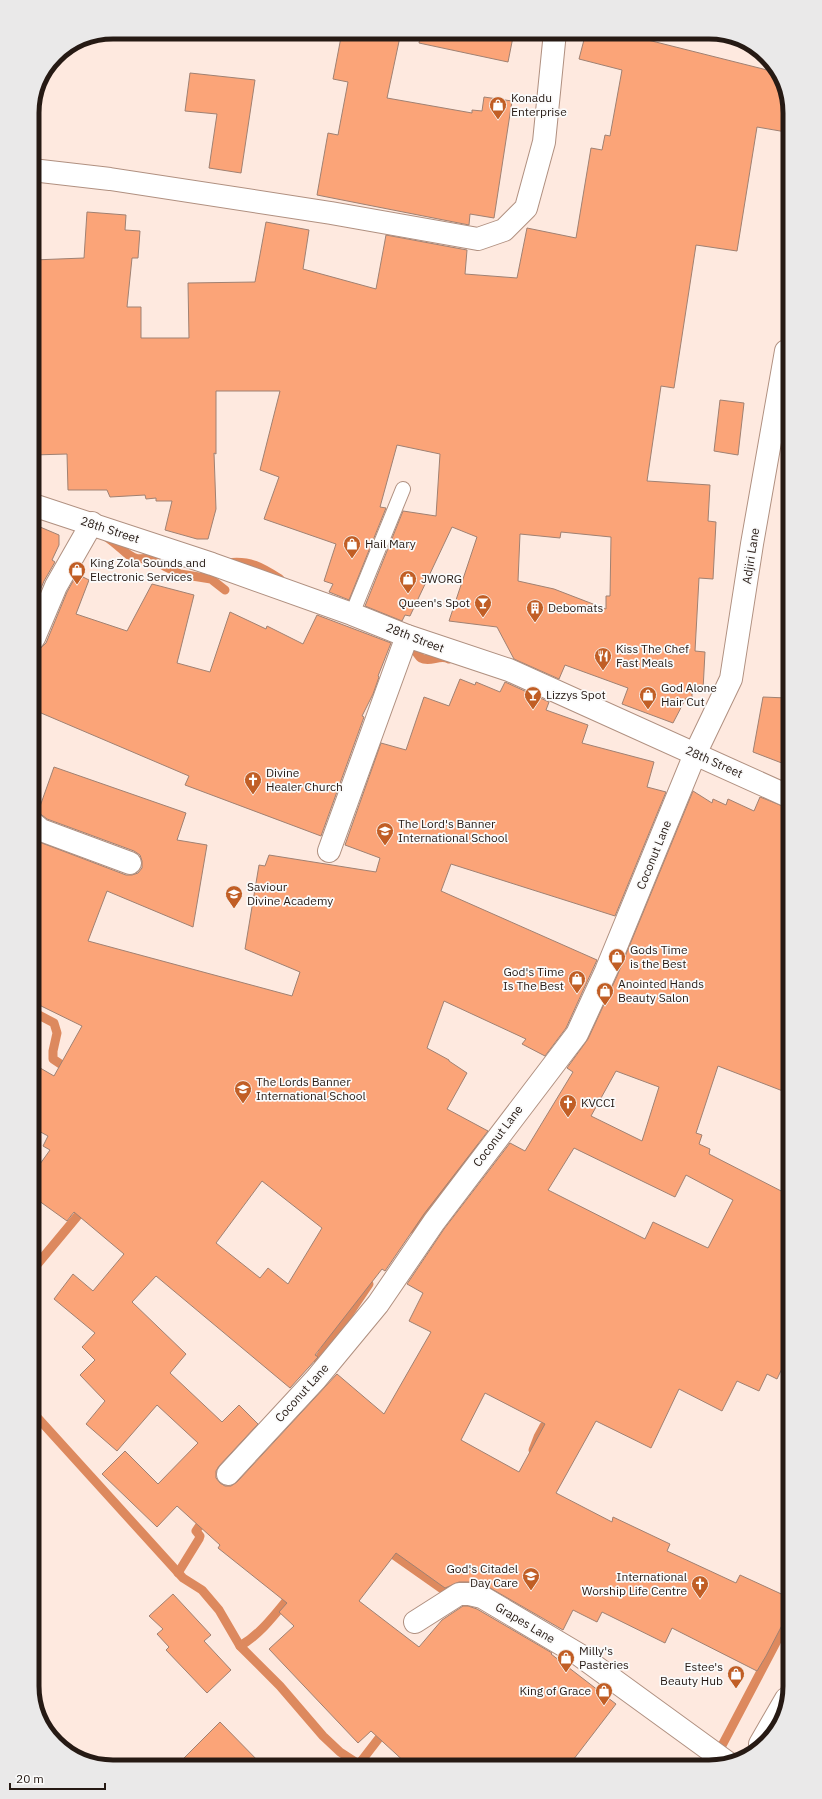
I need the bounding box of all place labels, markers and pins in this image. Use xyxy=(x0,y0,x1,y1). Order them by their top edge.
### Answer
place label: Konadu Enterprise xyxy=(511,90,567,119)
shop icon: Konadu Enterprise xyxy=(488,95,508,120)
shop icon: Hail Mary xyxy=(342,534,362,559)
place label: Hail Mary xyxy=(365,536,416,551)
place label: King Zola Sounds and Electronic Services xyxy=(90,555,206,584)
shop icon: King Zola Sounds and Electronic Services xyxy=(67,560,87,585)
shop icon: JWORG xyxy=(398,569,418,594)
place label: JWORG xyxy=(421,571,462,586)
bar icon: Queen's Spot xyxy=(473,593,493,618)
place label: Queen's Spot xyxy=(398,595,470,610)
building icon: Debomats xyxy=(525,598,545,623)
place label: Debomats xyxy=(548,600,603,615)
place label: Kiss The Chef Fast Meals xyxy=(616,641,689,670)
restaurant icon: Kiss The Chef Fast Meals xyxy=(593,646,613,671)
place label: God Alone Hair Cut xyxy=(661,680,717,709)
bar icon: Lizzys Spot xyxy=(523,685,543,710)
shop icon: God Alone Hair Cut xyxy=(638,685,658,710)
place label: Lizzys Spot xyxy=(546,687,606,702)
place label: Divine Healer Church xyxy=(266,765,343,794)
church icon: Divine Healer Church xyxy=(243,770,263,795)
place label: The Lord's Banner International School xyxy=(398,816,508,845)
school or university icon: The Lord's Banner International School xyxy=(375,821,395,846)
place label: Saviour Divine Academy xyxy=(247,879,333,908)
school or university icon: Saviour Divine Academy xyxy=(224,884,244,909)
place label: Gods Time is the Best xyxy=(630,942,688,971)
shop icon: Gods Time is the Best xyxy=(607,947,627,972)
place label: God's Time Is The Best xyxy=(503,964,564,993)
shop icon: God's Time Is The Best xyxy=(567,969,587,994)
place label: Anointed Hands Beauty Salon xyxy=(618,976,704,1005)
shop icon: Anointed Hands Beauty Salon xyxy=(595,981,615,1006)
place label: The Lords Banner International School xyxy=(256,1074,366,1103)
school or university icon: The Lords Banner International School xyxy=(233,1079,253,1104)
church icon: KVCCI xyxy=(558,1093,578,1118)
place label: KVCCI xyxy=(581,1095,615,1110)
place label: God's Citadel Day Care xyxy=(447,1561,518,1590)
school or university icon: God's Citadel Day Care xyxy=(521,1566,541,1591)
place label: International Worship Life Centre xyxy=(582,1569,687,1598)
church icon: International Worship Life Centre xyxy=(690,1574,710,1599)
place label: Milly's Pasteries xyxy=(579,1643,629,1672)
shop icon: Milly's Pasteries xyxy=(556,1648,576,1673)
place label: Estee's Beauty Hub xyxy=(660,1659,723,1688)
shop icon: Estee's Beauty Hub xyxy=(726,1664,746,1689)
shop icon: King of Grace xyxy=(594,1681,614,1706)
place label: King of Grace xyxy=(519,1683,591,1698)

